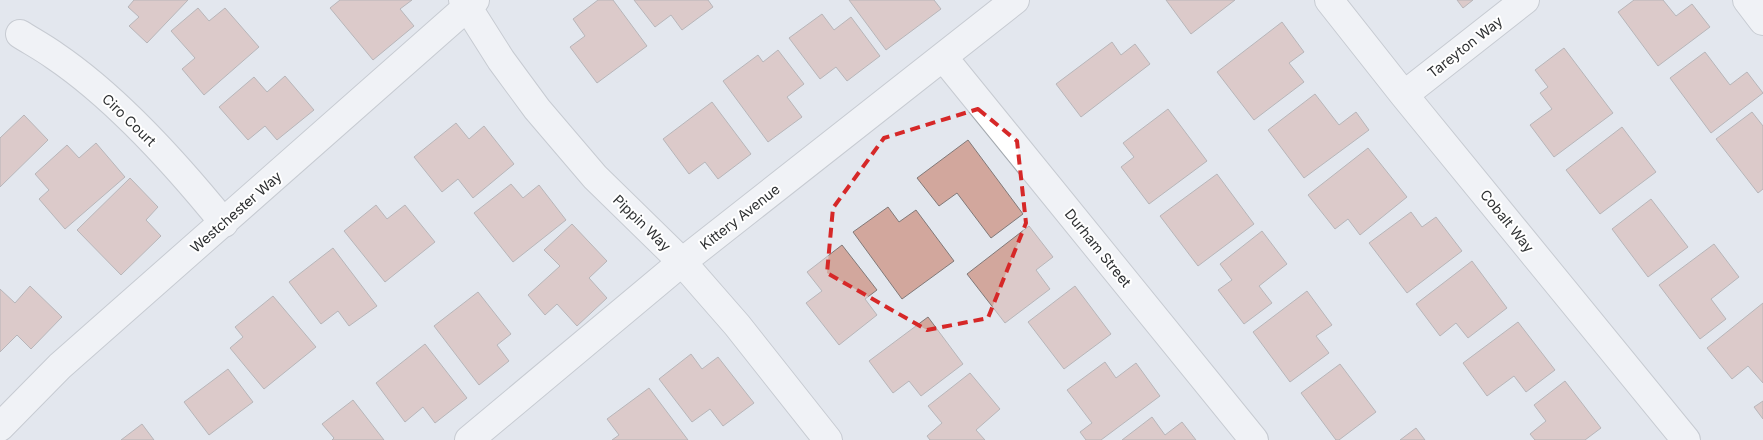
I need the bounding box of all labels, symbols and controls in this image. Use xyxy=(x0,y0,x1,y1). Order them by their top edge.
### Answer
street label: Tareyton Way xyxy=(1424,12,1506,81)
street label: Ciro Court xyxy=(99,90,160,150)
street label: Westchester Way xyxy=(187,167,285,256)
street label: Kittery Avenue xyxy=(696,180,783,253)
street label: Cobalt Way xyxy=(1477,186,1538,256)
street label: Pippin Way xyxy=(610,191,675,254)
street label: Durham Street xyxy=(1062,205,1135,291)

